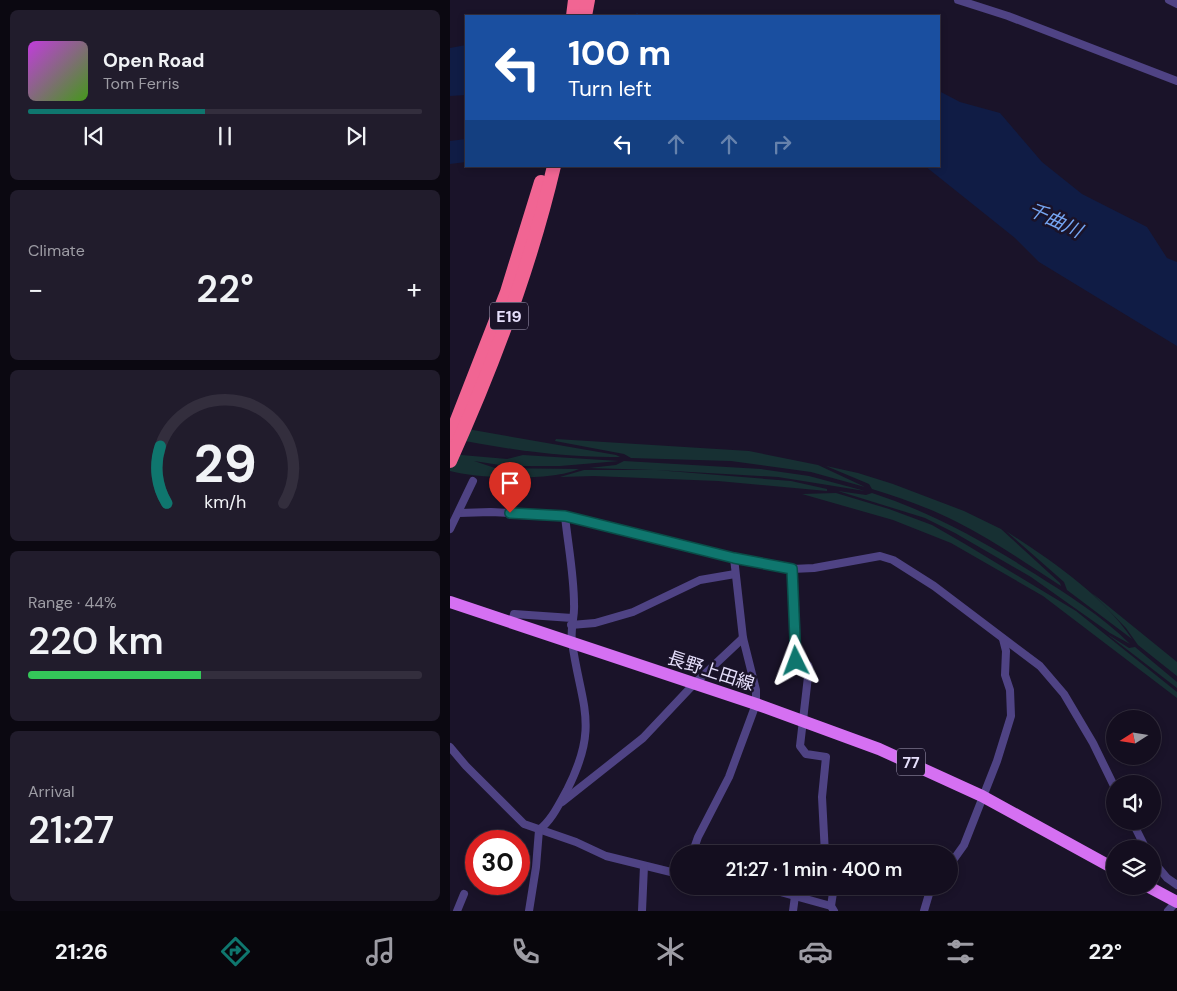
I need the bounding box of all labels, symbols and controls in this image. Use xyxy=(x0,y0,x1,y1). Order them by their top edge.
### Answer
text: 100 m xyxy=(568,30,671,76)
icon: left xyxy=(485,35,550,100)
text: Open Road xyxy=(103,48,205,73)
text: Tom Ferris xyxy=(103,73,180,94)
text: Turn left xyxy=(568,74,652,103)
icon: previous xyxy=(80,122,108,150)
icon: pause xyxy=(211,122,239,150)
icon: next xyxy=(342,122,370,150)
icon: left xyxy=(609,130,637,158)
icon: ahead xyxy=(662,130,690,158)
icon: ahead xyxy=(715,130,743,158)
icon: right xyxy=(768,130,796,158)
water label: 千曲川 xyxy=(1024,197,1088,244)
text: Climate xyxy=(28,240,85,261)
text: 22° xyxy=(196,264,254,314)
text: − xyxy=(28,271,43,308)
text: + xyxy=(407,271,422,308)
road number: E19 xyxy=(490,302,528,330)
text: 29 xyxy=(194,430,256,498)
pin xyxy=(489,462,531,513)
icon: arrive xyxy=(496,469,524,497)
text: km/h xyxy=(204,490,246,514)
text: Range · 44% xyxy=(28,592,116,613)
text: 220 km xyxy=(28,616,164,666)
position arrow xyxy=(769,634,821,686)
street label: 長野上田線 xyxy=(664,646,758,696)
north arrow xyxy=(1106,710,1161,765)
map controls xyxy=(1106,710,1161,895)
road number: 77 xyxy=(897,749,925,776)
button: sound xyxy=(1106,775,1161,830)
text: Arrival xyxy=(28,781,75,802)
text: 21:27 xyxy=(28,805,114,855)
speed limit sign: 30 xyxy=(465,830,530,895)
button: layers xyxy=(1106,840,1161,895)
text: 21:27 · 1 min · 400 m xyxy=(726,857,902,882)
icon: directions xyxy=(218,934,253,969)
icon: music xyxy=(363,934,398,969)
icon: phone xyxy=(508,934,543,969)
icon: climate xyxy=(653,934,688,969)
icon: car xyxy=(798,934,833,969)
icon: filters xyxy=(943,934,978,969)
text: 21:26 xyxy=(55,937,108,966)
text: 22° xyxy=(1089,937,1122,966)

